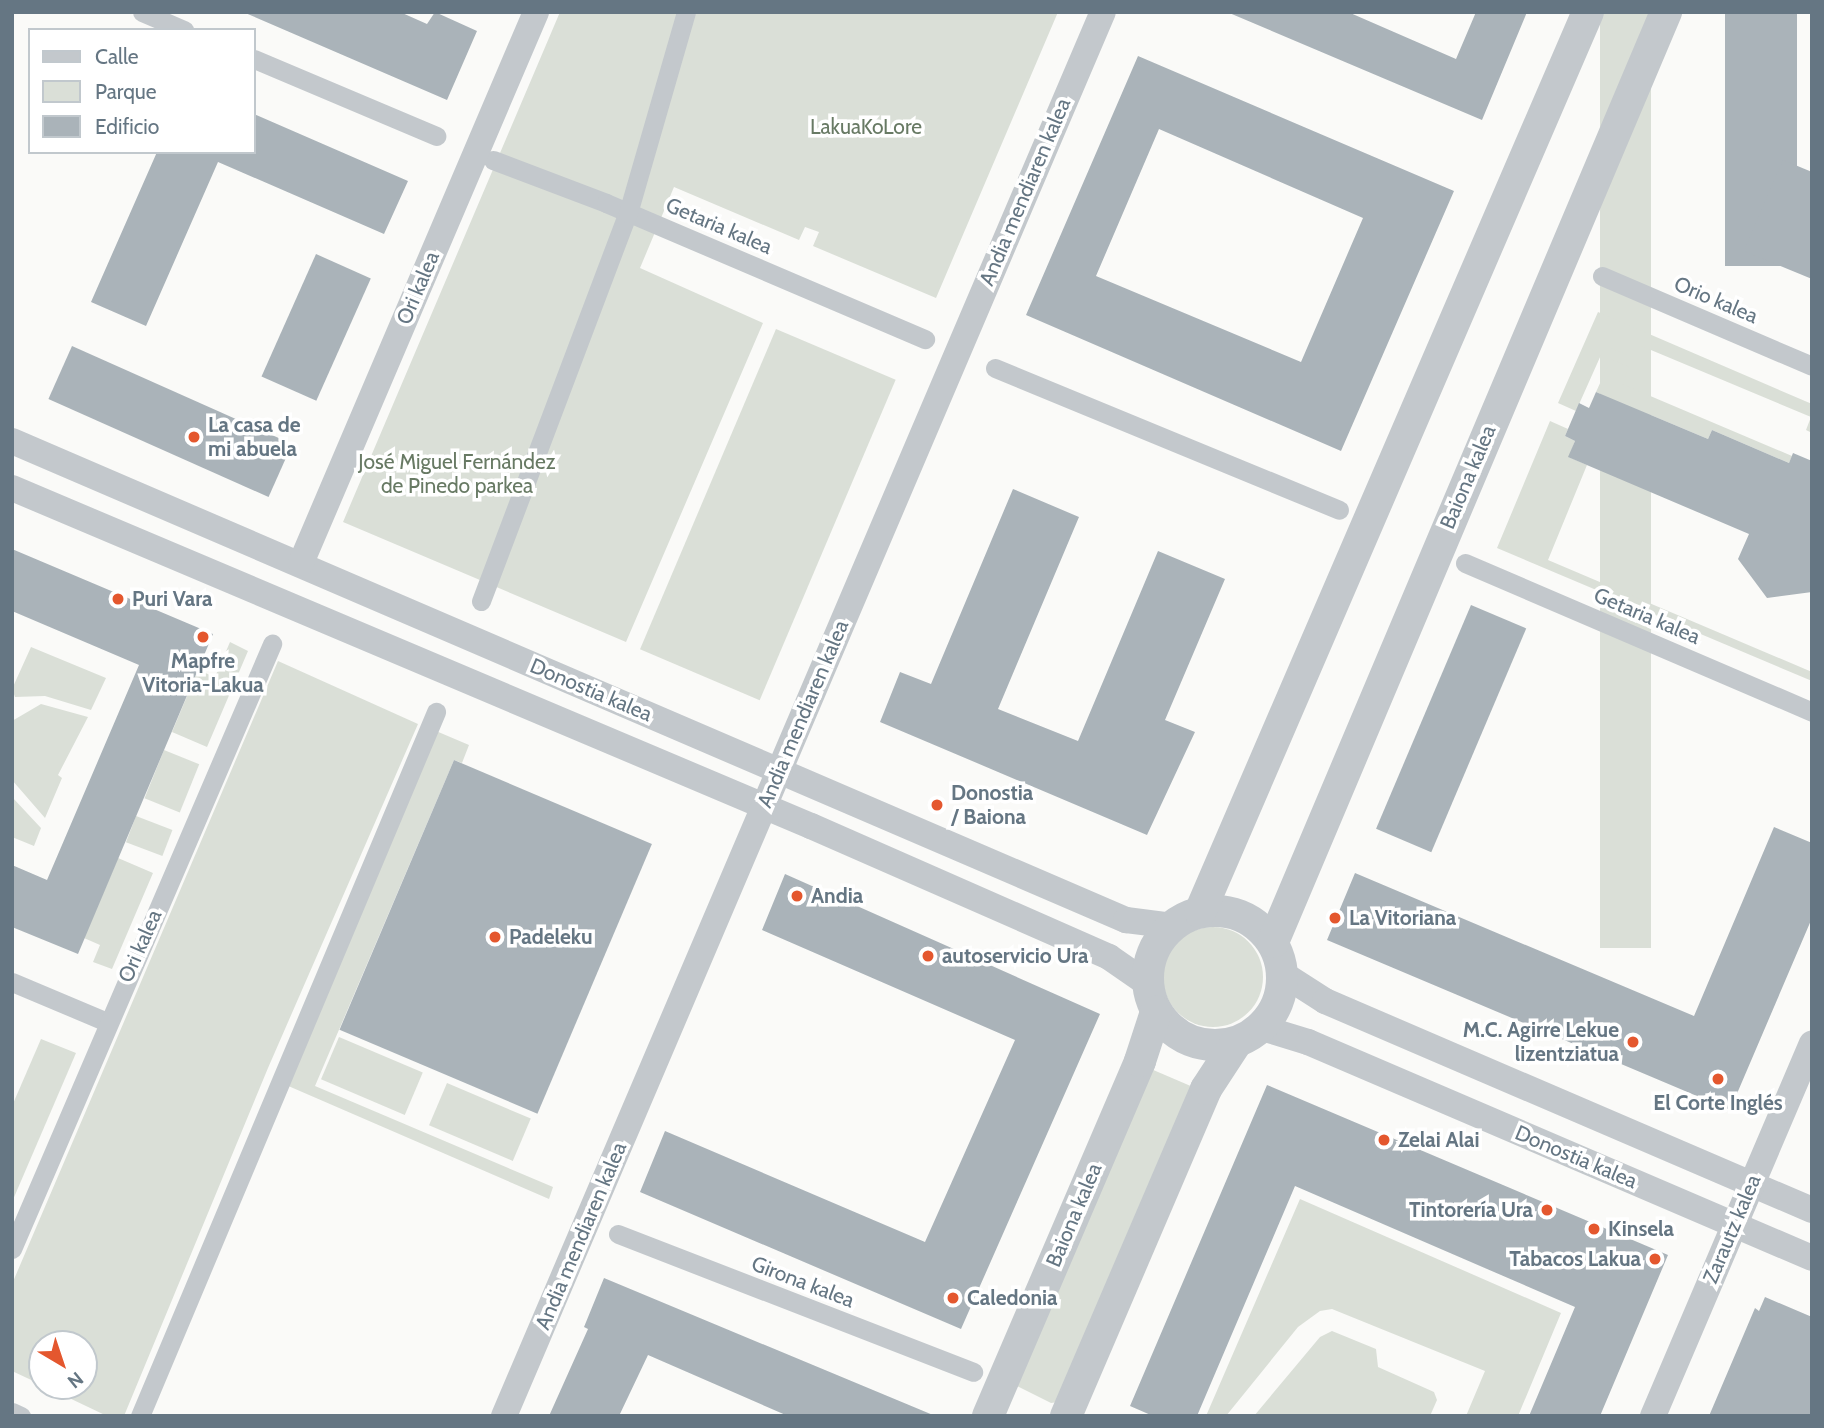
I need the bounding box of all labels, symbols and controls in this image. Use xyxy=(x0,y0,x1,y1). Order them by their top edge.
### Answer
legend xyxy=(28,28,256,154)
text: Calle xyxy=(95,44,139,69)
text: Parque xyxy=(95,79,157,104)
street label: Andia mendiaren kalea xyxy=(974,94,1076,290)
text: Edificio xyxy=(95,114,159,139)
park label: LakuaKoLore xyxy=(810,114,922,140)
street label: Getaria kalea xyxy=(662,192,776,260)
street label: Ori kalea xyxy=(391,248,445,328)
street label: Orio kalea xyxy=(1670,271,1762,329)
place label: La casa de mi abuela xyxy=(208,412,301,462)
street label: Baiona kalea xyxy=(1435,421,1501,533)
marker: La casa de mi abuela xyxy=(186,429,202,445)
park label: José Miguel Fernández de Pinedo parkea xyxy=(358,449,556,499)
street label: Getaria kalea xyxy=(1590,582,1704,650)
place label: Puri Vara xyxy=(132,586,213,612)
marker: Puri Vara xyxy=(110,591,126,607)
street label: Andia mendiaren kalea xyxy=(752,616,854,812)
marker: Mapfre Vitoria-Lakua xyxy=(195,629,211,645)
place label: Mapfre Vitoria-Lakua xyxy=(142,648,264,698)
street label: Donostia kalea xyxy=(526,653,656,727)
place label: Donostia / Baiona xyxy=(951,780,1033,830)
marker: Donostia / Baiona xyxy=(929,797,945,813)
place label: Andia xyxy=(811,883,863,909)
marker: Andia xyxy=(789,888,805,904)
place label: La Vitoriana xyxy=(1349,905,1456,931)
street label: Ori kalea xyxy=(113,906,167,986)
marker: La Vitoriana xyxy=(1327,910,1343,926)
place label: Padeleku xyxy=(509,924,593,950)
marker: Padeleku xyxy=(487,929,503,945)
place label: autoservicio Ura xyxy=(942,943,1089,969)
marker: autoservicio Ura xyxy=(920,948,936,964)
place label: M.C. Agirre Lekue lizentziatua xyxy=(1463,1017,1619,1067)
marker: M.C. Agirre Lekue lizentziatua xyxy=(1625,1034,1641,1050)
marker: El Corte Inglés xyxy=(1710,1071,1726,1087)
place label: El Corte Inglés xyxy=(1653,1090,1783,1116)
street label: Donostia kalea xyxy=(1511,1120,1641,1194)
place label: Zelai Alai xyxy=(1398,1127,1480,1153)
marker: Zelai Alai xyxy=(1376,1132,1392,1148)
street label: Andia mendiaren kalea xyxy=(530,1138,632,1334)
street label: Baiona kalea xyxy=(1041,1159,1107,1271)
street label: Zarautz kalea xyxy=(1698,1171,1766,1287)
place label: Tintorería Ura xyxy=(1409,1197,1533,1223)
marker: Tintorería Ura xyxy=(1539,1202,1555,1218)
place label: Kinsela xyxy=(1608,1216,1674,1242)
marker: Kinsela xyxy=(1586,1221,1602,1237)
place label: Tabacos Lakua xyxy=(1509,1246,1641,1272)
street label: Girona kalea xyxy=(748,1251,858,1313)
marker: Tabacos Lakua xyxy=(1647,1251,1663,1267)
place label: Caledonia xyxy=(967,1285,1058,1311)
marker: Caledonia xyxy=(945,1290,961,1306)
north arrow xyxy=(28,1330,98,1400)
text: N xyxy=(63,1367,88,1393)

